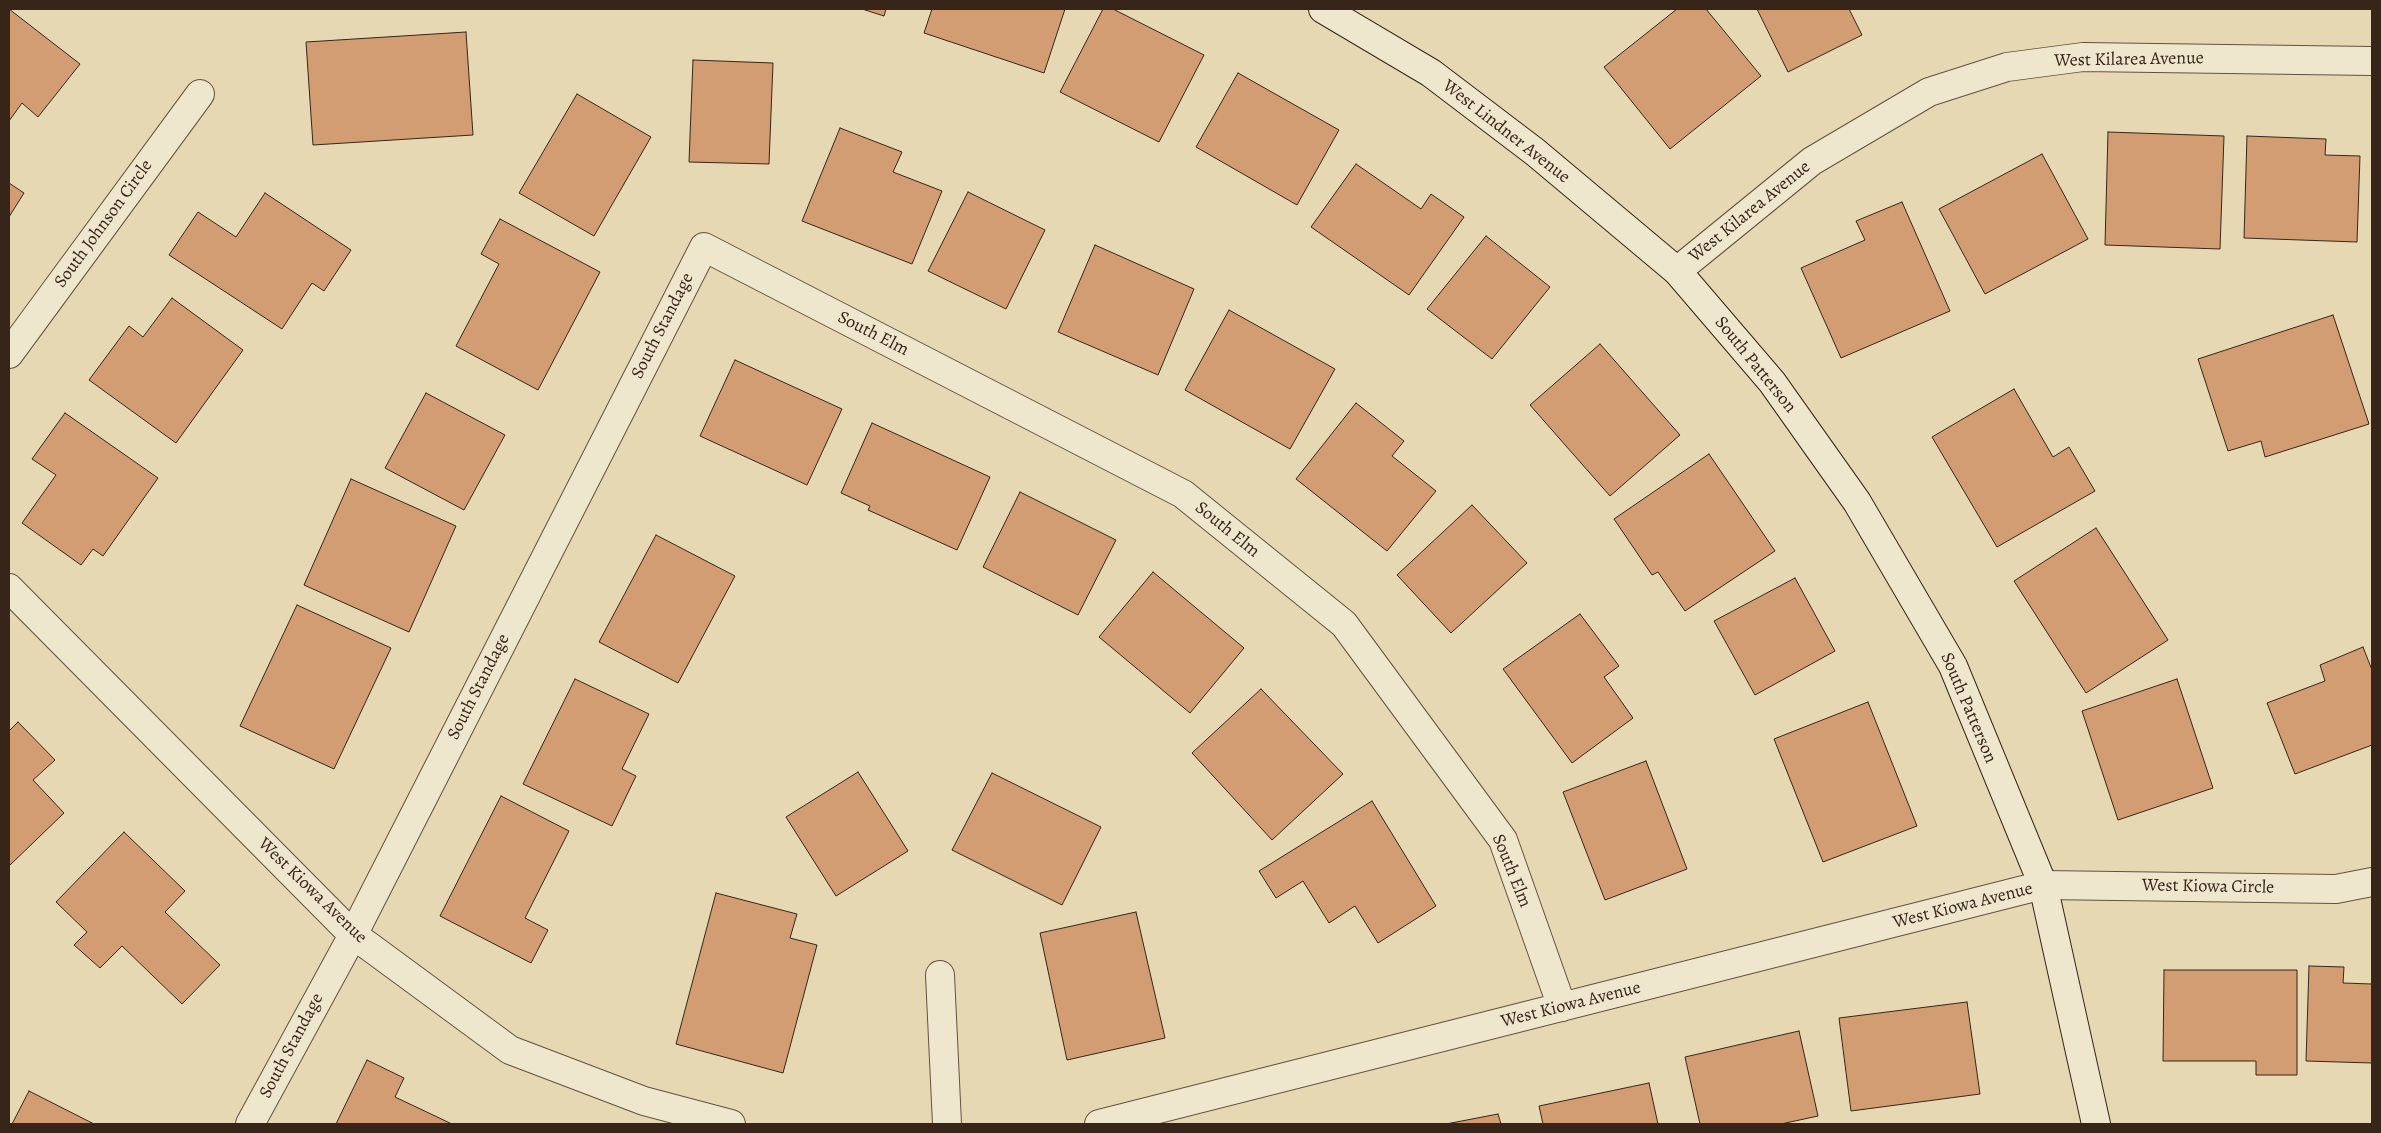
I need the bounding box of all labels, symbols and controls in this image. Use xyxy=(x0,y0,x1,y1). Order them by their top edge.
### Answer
street label: West Kilarea Avenue xyxy=(2054,48,2204,72)
street label: West Lindner Avenue xyxy=(1438,75,1574,189)
street label: South Johnson Circle xyxy=(50,156,158,292)
street label: West Kilarea Avenue xyxy=(1685,156,1815,268)
street label: South Standage xyxy=(627,269,699,383)
street label: South Elm xyxy=(834,307,912,361)
street label: South Patterson xyxy=(1710,312,1800,418)
street label: South Elm xyxy=(1190,497,1264,563)
street label: South Standage xyxy=(443,630,515,744)
street label: South Patterson xyxy=(1935,650,2001,766)
street label: South Elm xyxy=(1487,831,1535,911)
street label: West Kiowa Avenue xyxy=(253,833,371,949)
street label: West Kiowa Circle xyxy=(2142,875,2274,899)
street label: West Kiowa Avenue xyxy=(1891,878,2035,934)
street label: West Kiowa Avenue xyxy=(1499,977,1643,1033)
street label: South Standage xyxy=(255,990,329,1102)

